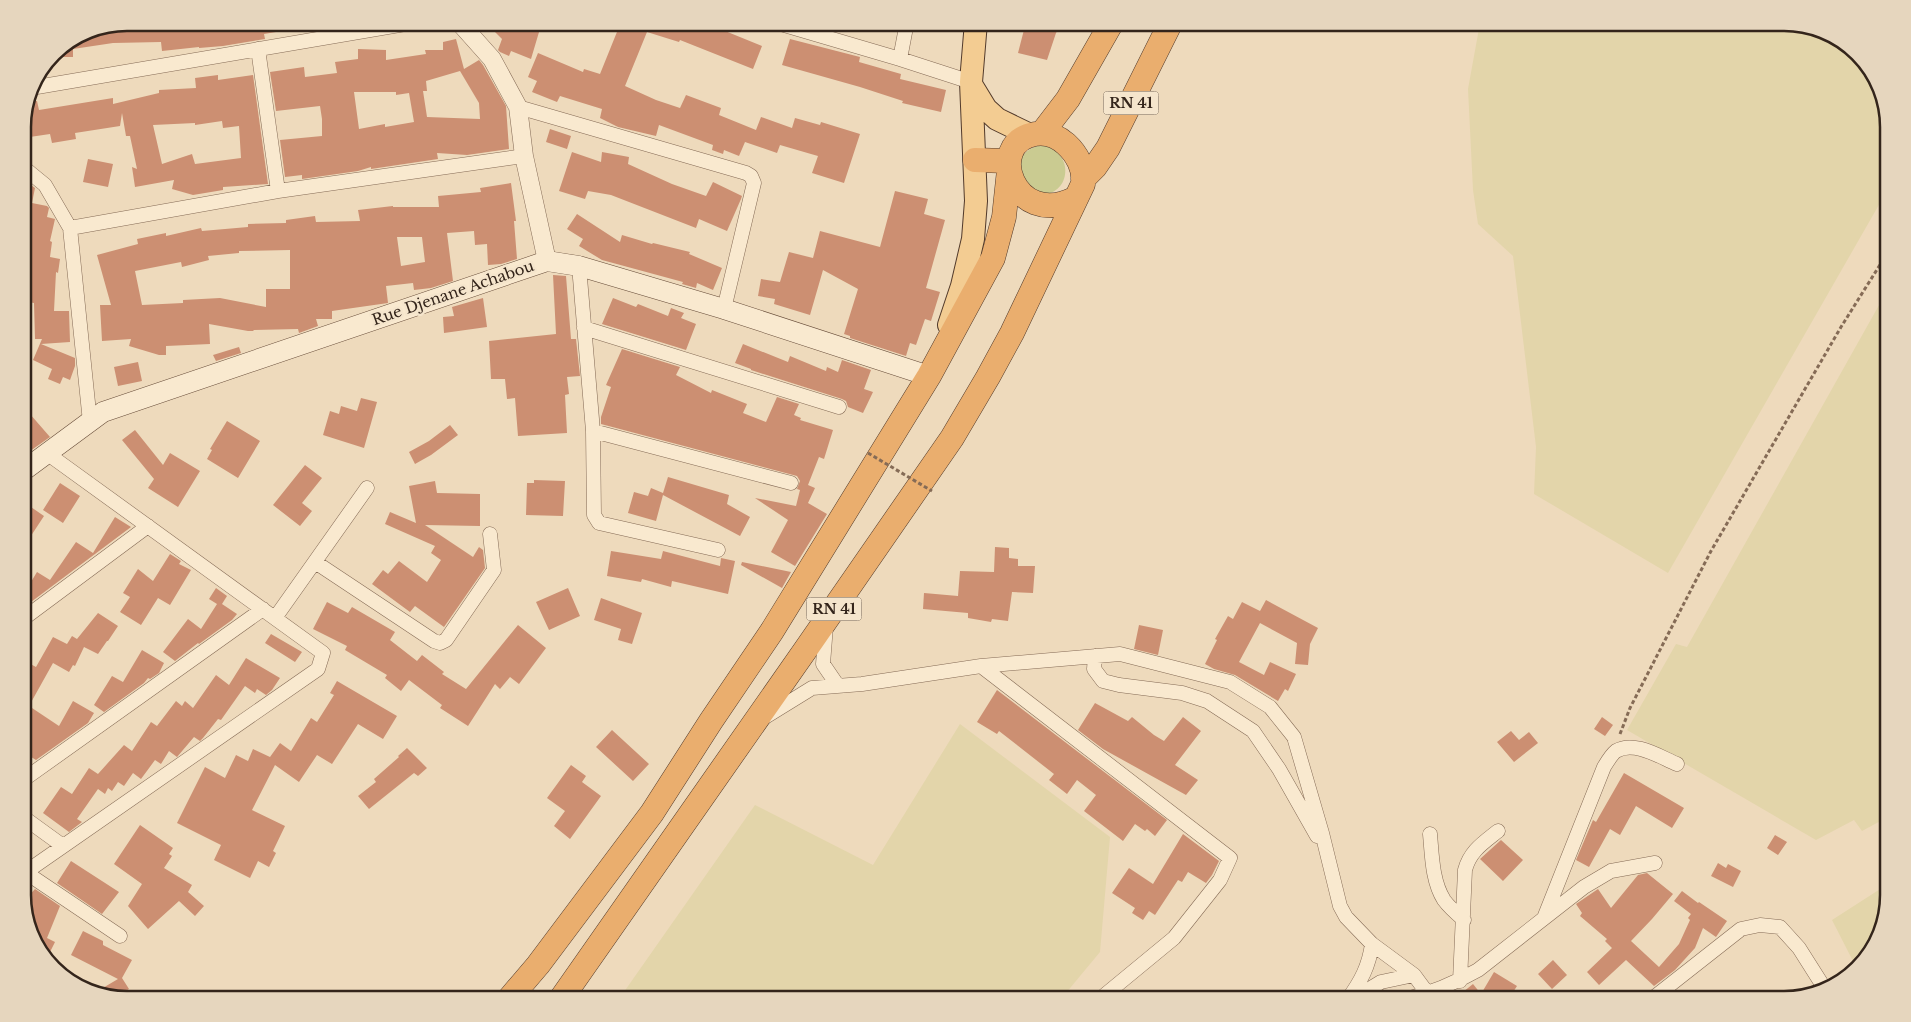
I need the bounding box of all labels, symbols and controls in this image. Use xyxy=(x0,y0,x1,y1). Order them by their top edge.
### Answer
road number: RN 41 xyxy=(1104,92,1158,115)
street label: Rue Djenane Achabou xyxy=(369,256,536,329)
road number: RN 41 xyxy=(806,598,862,620)

